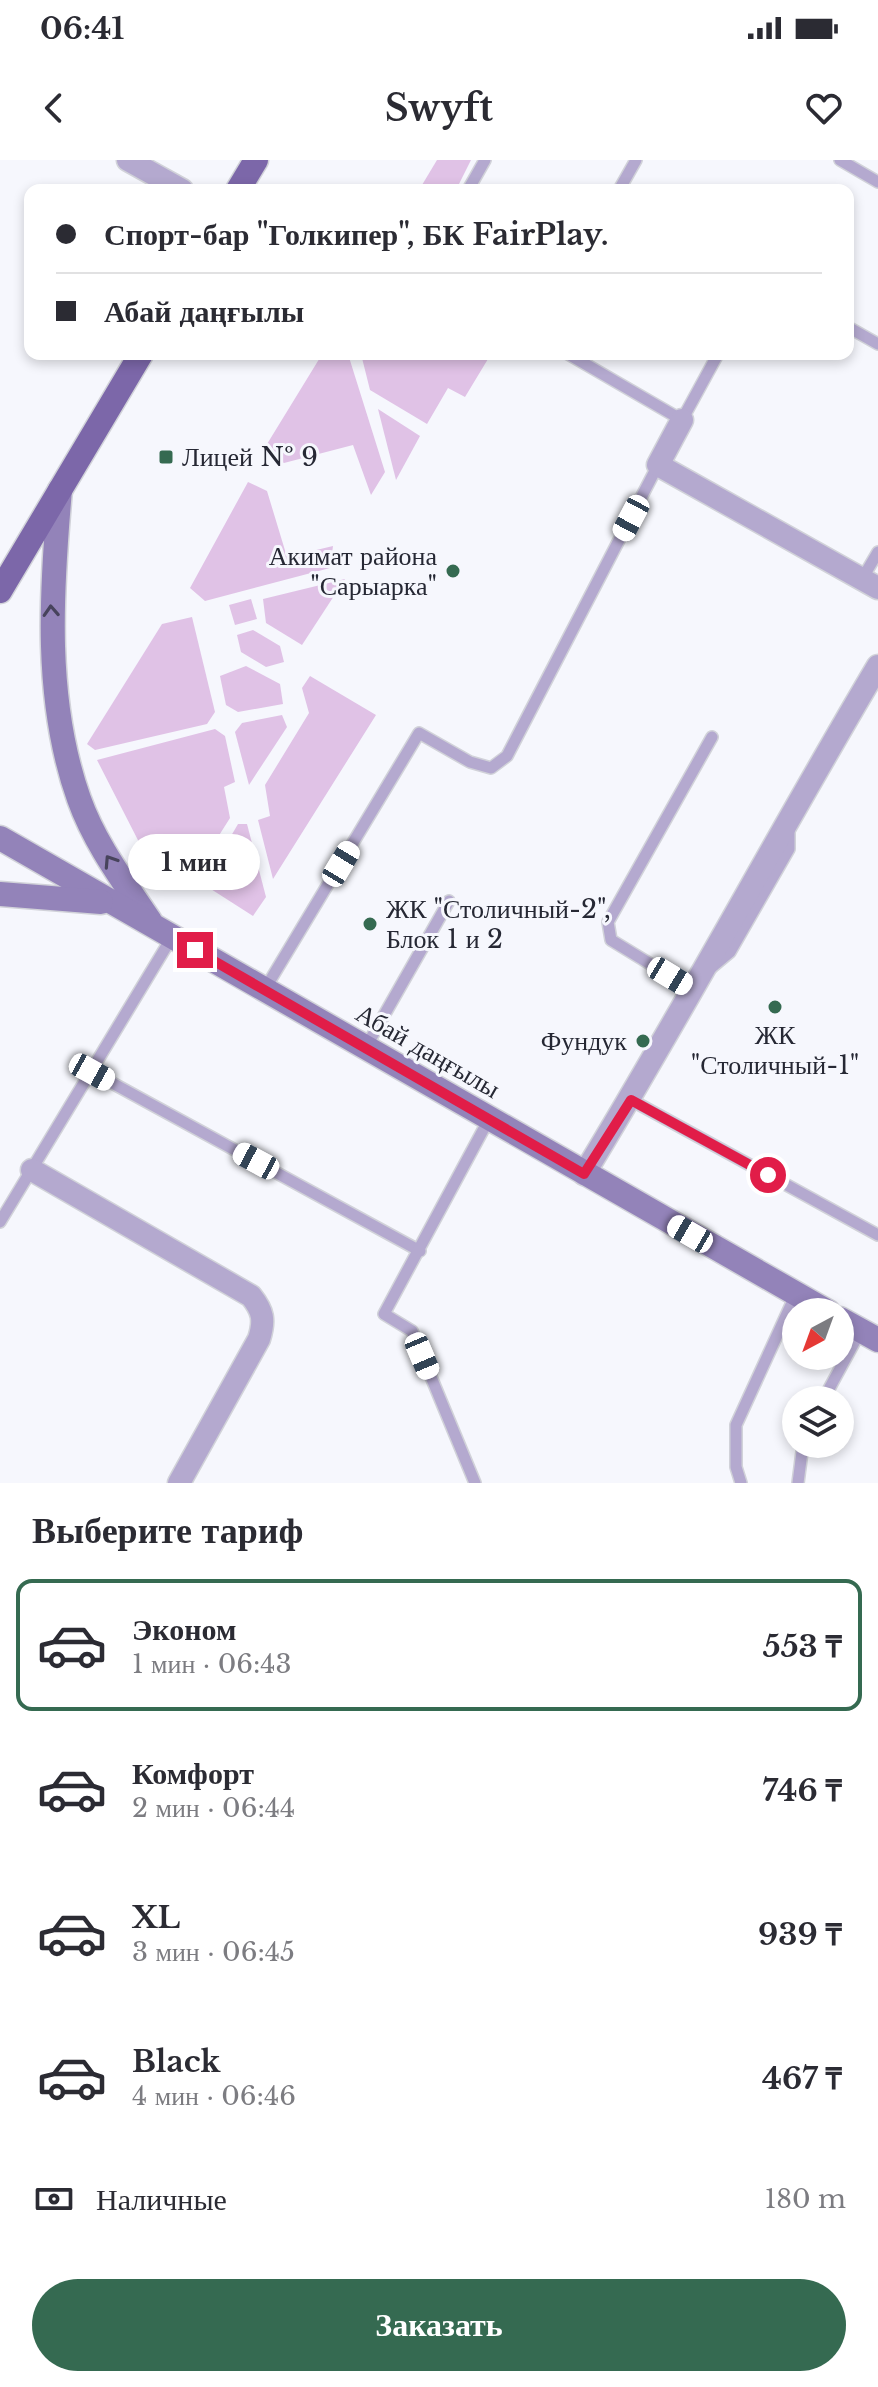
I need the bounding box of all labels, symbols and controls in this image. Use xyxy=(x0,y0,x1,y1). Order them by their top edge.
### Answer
text: 06:41 xyxy=(40,10,124,47)
icon: back xyxy=(32,86,76,130)
text: Swyft xyxy=(385,86,493,131)
icon: heart xyxy=(802,86,846,130)
text: Спорт-бар "Голкипер", БК FairPlay. xyxy=(104,216,608,253)
text: Абай даңғылы xyxy=(104,293,304,330)
place label: Лицей № 9 xyxy=(182,441,318,473)
marker: Лицей № 9 xyxy=(157,448,175,466)
car xyxy=(609,491,653,545)
place label: Акимат района "Сарыарка" xyxy=(269,540,437,602)
marker: Акимат района "Сарыарка" xyxy=(444,562,462,580)
one-way arrow xyxy=(43,604,60,617)
callout: 1 мин xyxy=(129,834,261,890)
car xyxy=(318,837,364,891)
text: 1 мин xyxy=(161,846,227,878)
one-way arrow xyxy=(105,855,120,870)
place label: ЖК "Столичный-2", Блок 1 и 2 xyxy=(386,893,611,955)
marker: ЖК "Столичный-2", Блок 1 и 2 xyxy=(361,915,379,933)
route end xyxy=(177,932,213,968)
car xyxy=(643,953,697,999)
street label: Абай даңғылы xyxy=(350,997,506,1105)
marker: ЖК "Столичный-1" xyxy=(766,998,784,1016)
place label: ЖК "Столичный-1" xyxy=(691,1019,859,1081)
place label: Фундук xyxy=(541,1025,627,1057)
marker: Фундук xyxy=(634,1032,652,1050)
car xyxy=(65,1050,119,1094)
car xyxy=(229,1139,283,1183)
route start xyxy=(750,1157,786,1193)
car xyxy=(663,1212,717,1256)
north arrow xyxy=(782,1298,854,1370)
map controls xyxy=(782,1298,854,1458)
car xyxy=(402,1329,442,1383)
button: layers xyxy=(782,1386,854,1458)
text: Выберите тариф xyxy=(32,1508,303,1553)
icon: car xyxy=(36,1609,108,1681)
text: Эконом xyxy=(132,1611,236,1648)
text: 553 ₸ xyxy=(763,1628,842,1665)
text: 1 мин · 06:43 xyxy=(132,1648,292,1680)
icon: car xyxy=(36,1753,108,1825)
text: Комфорт xyxy=(132,1755,254,1792)
text: 746 ₸ xyxy=(763,1772,842,1809)
text: 2 мин · 06:44 xyxy=(132,1792,295,1824)
icon: car xyxy=(36,1897,108,1969)
text: XL xyxy=(132,1899,180,1936)
text: 939 ₸ xyxy=(758,1916,842,1953)
text: 3 мин · 06:45 xyxy=(132,1936,295,1968)
icon: car xyxy=(36,2041,108,2113)
text: Black xyxy=(132,2043,220,2080)
text: 467 ₸ xyxy=(762,2060,842,2097)
text: 4 мин · 06:46 xyxy=(132,2080,296,2112)
icon: cash xyxy=(32,2177,76,2221)
text: Наличные xyxy=(96,2181,227,2218)
text: 180 m xyxy=(765,2183,846,2215)
button: Заказать xyxy=(32,2279,846,2371)

